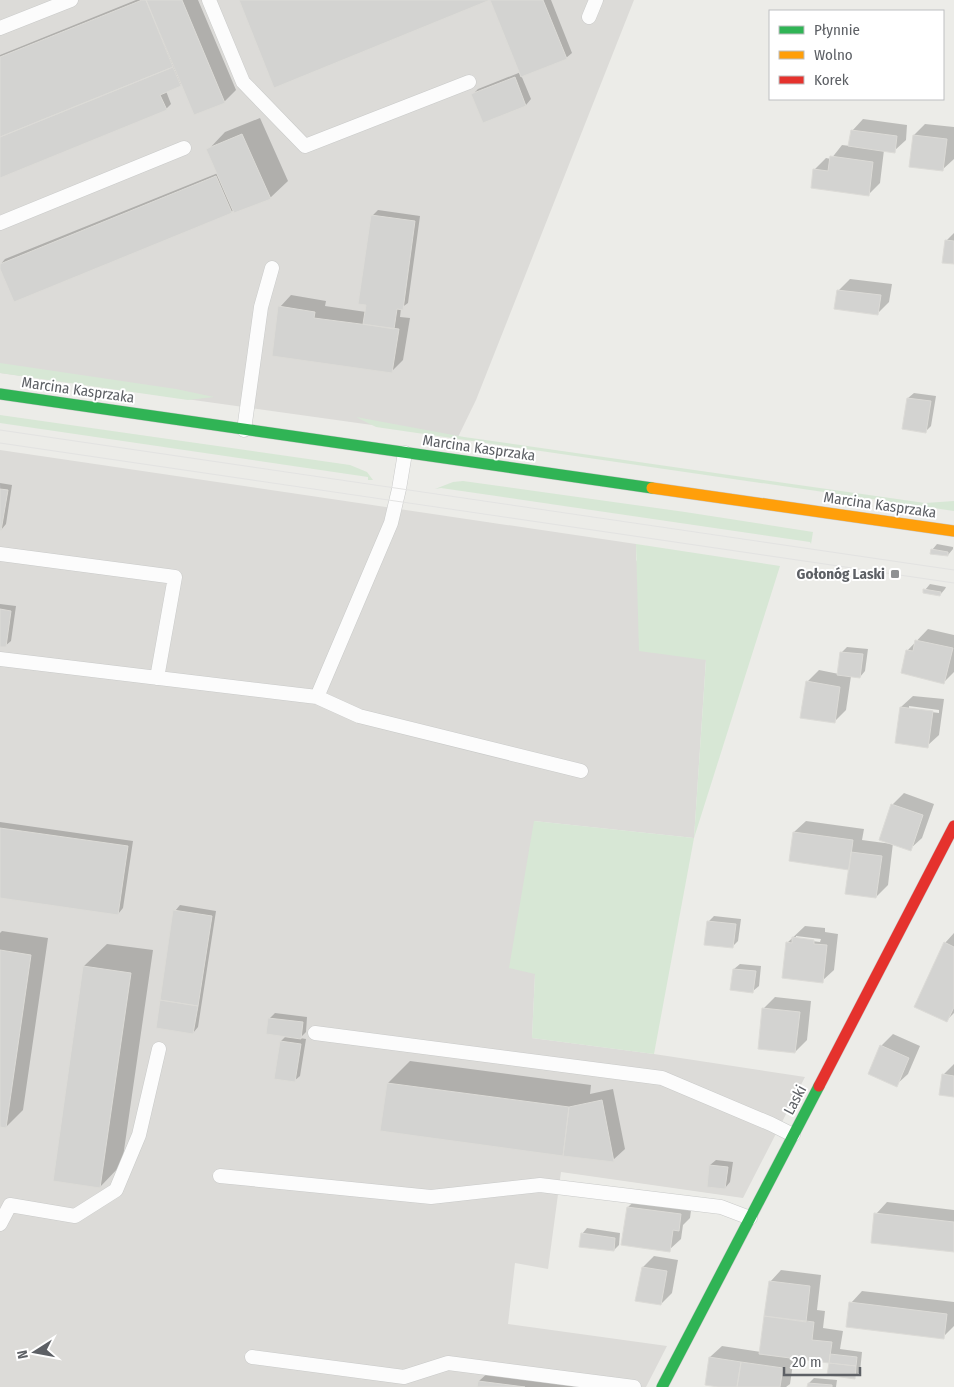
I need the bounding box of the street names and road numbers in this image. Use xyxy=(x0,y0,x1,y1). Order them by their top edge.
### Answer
street label: Marcina Kasprzaka xyxy=(21,373,135,407)
street label: Marcina Kasprzaka xyxy=(422,431,536,465)
street label: Marcina Kasprzaka xyxy=(823,488,937,522)
street label: Laski xyxy=(780,1082,810,1118)

